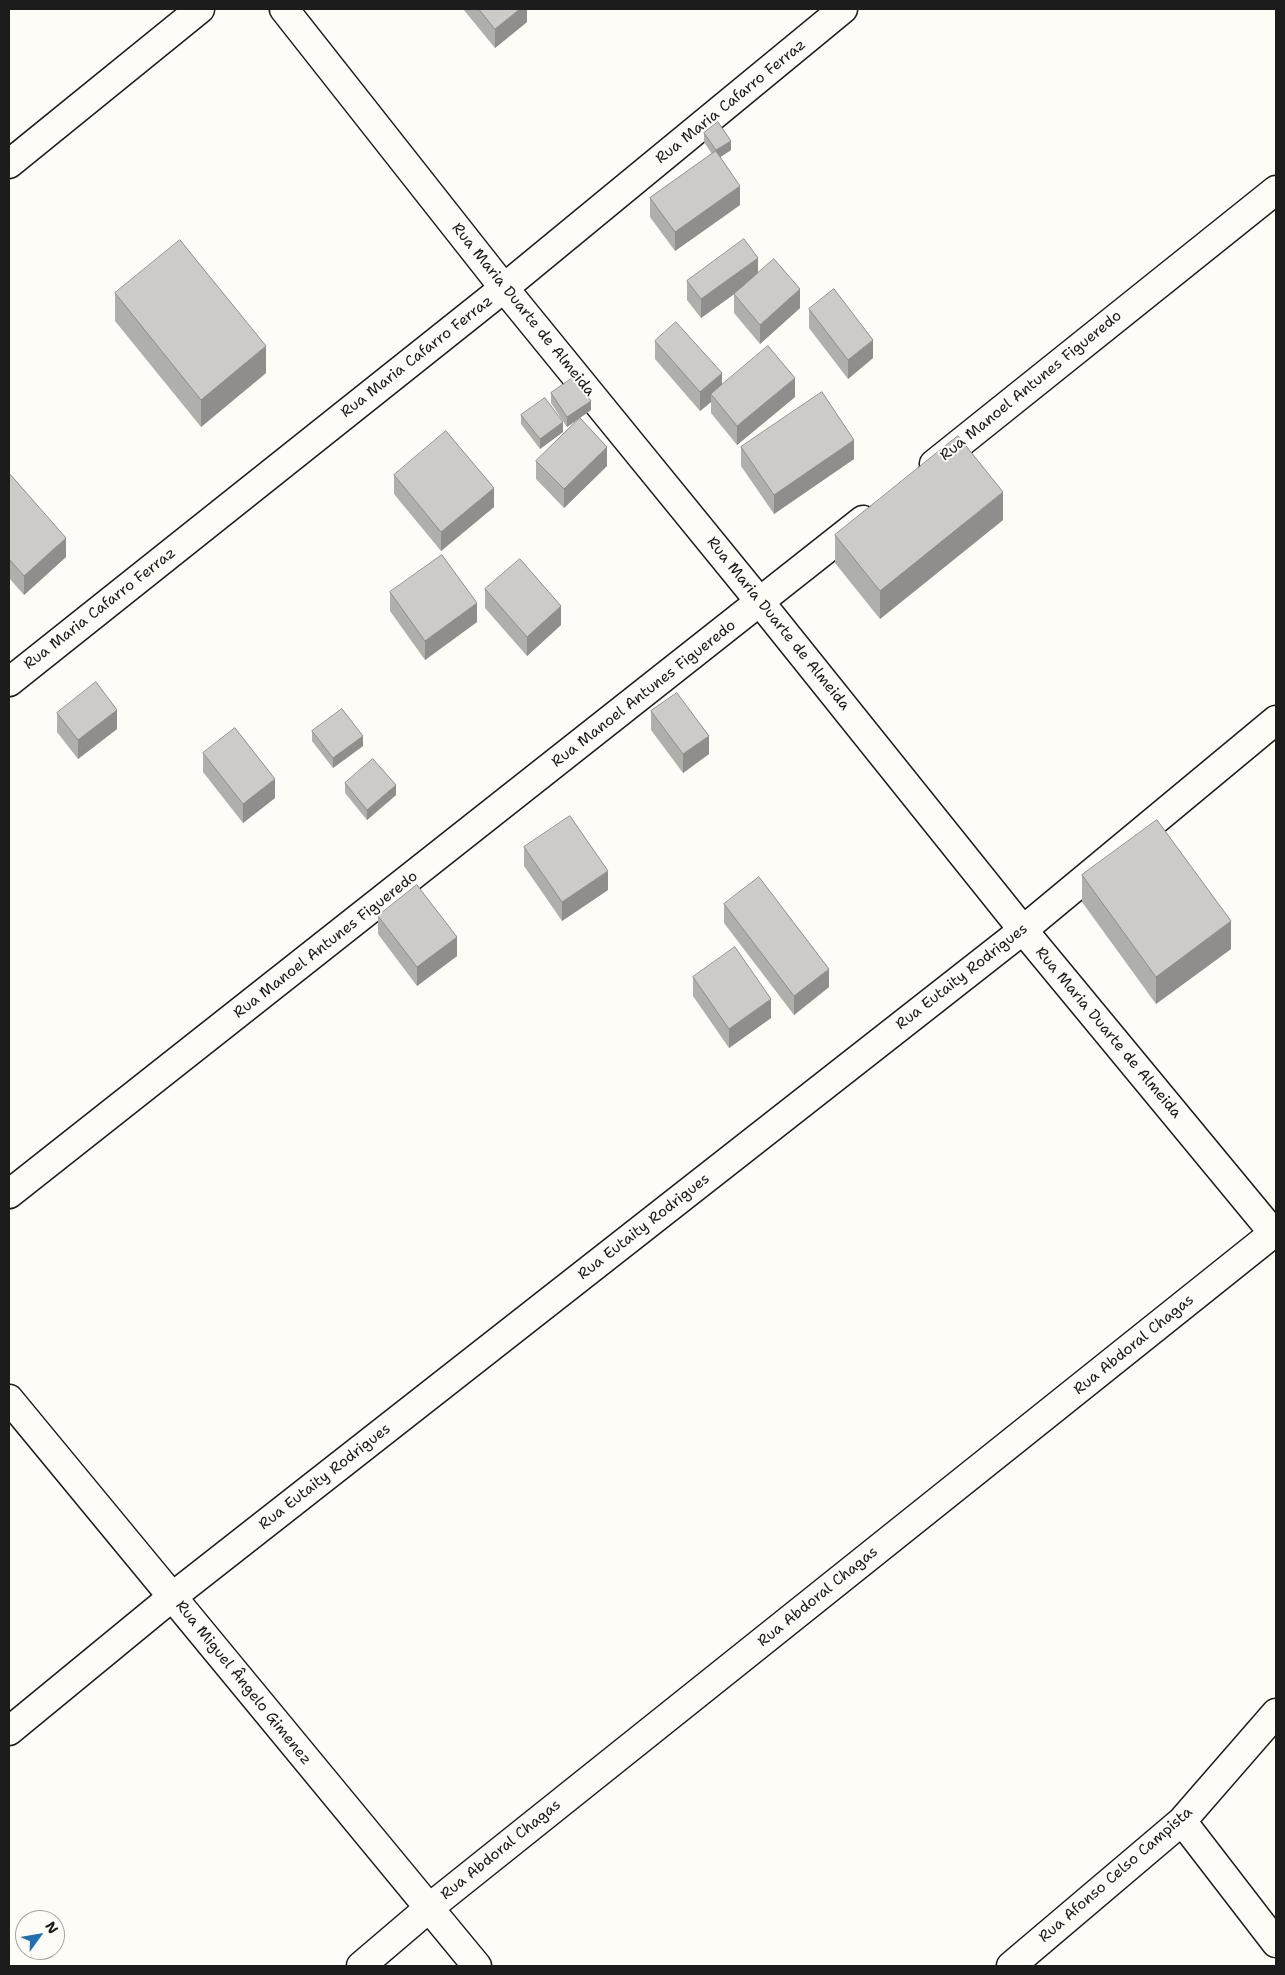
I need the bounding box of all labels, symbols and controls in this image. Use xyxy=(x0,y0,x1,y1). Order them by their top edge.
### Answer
street label: Rua Maria Cafarro Ferraz xyxy=(652,36,810,168)
street label: Rua Maria Duarte de Almeida xyxy=(447,220,599,400)
street label: Rua Maria Cafarro Ferraz xyxy=(338,292,496,422)
street label: Rua Manoel Antunes Figueredo xyxy=(937,307,1125,465)
street label: Rua Maria Duarte de Almeida xyxy=(702,534,854,714)
street label: Rua Maria Cafarro Ferraz xyxy=(21,544,179,674)
street label: Rua Manoel Antunes Figueredo xyxy=(548,617,740,771)
street label: Rua Manoel Antunes Figueredo xyxy=(230,868,422,1022)
street label: Rua Eutaity Rodrigues xyxy=(893,920,1031,1034)
street label: Rua Maria Duarte de Almeida xyxy=(1031,944,1185,1122)
street label: Rua Eutaity Rodrigues xyxy=(575,1170,713,1284)
street label: Rua Abdoral Chagas xyxy=(1070,1291,1198,1399)
street label: Rua Eutaity Rodrigues xyxy=(256,1420,394,1534)
street label: Rua Abdoral Chagas xyxy=(754,1543,882,1651)
street label: Rua Miguel Ângelo Gimenez xyxy=(171,1597,315,1769)
street label: Rua Abdoral Chagas xyxy=(437,1796,565,1904)
street label: Rua Afonso Celso Campista xyxy=(1036,1803,1196,1947)
north arrow xyxy=(15,1910,65,1960)
text: N xyxy=(41,1918,62,1937)

